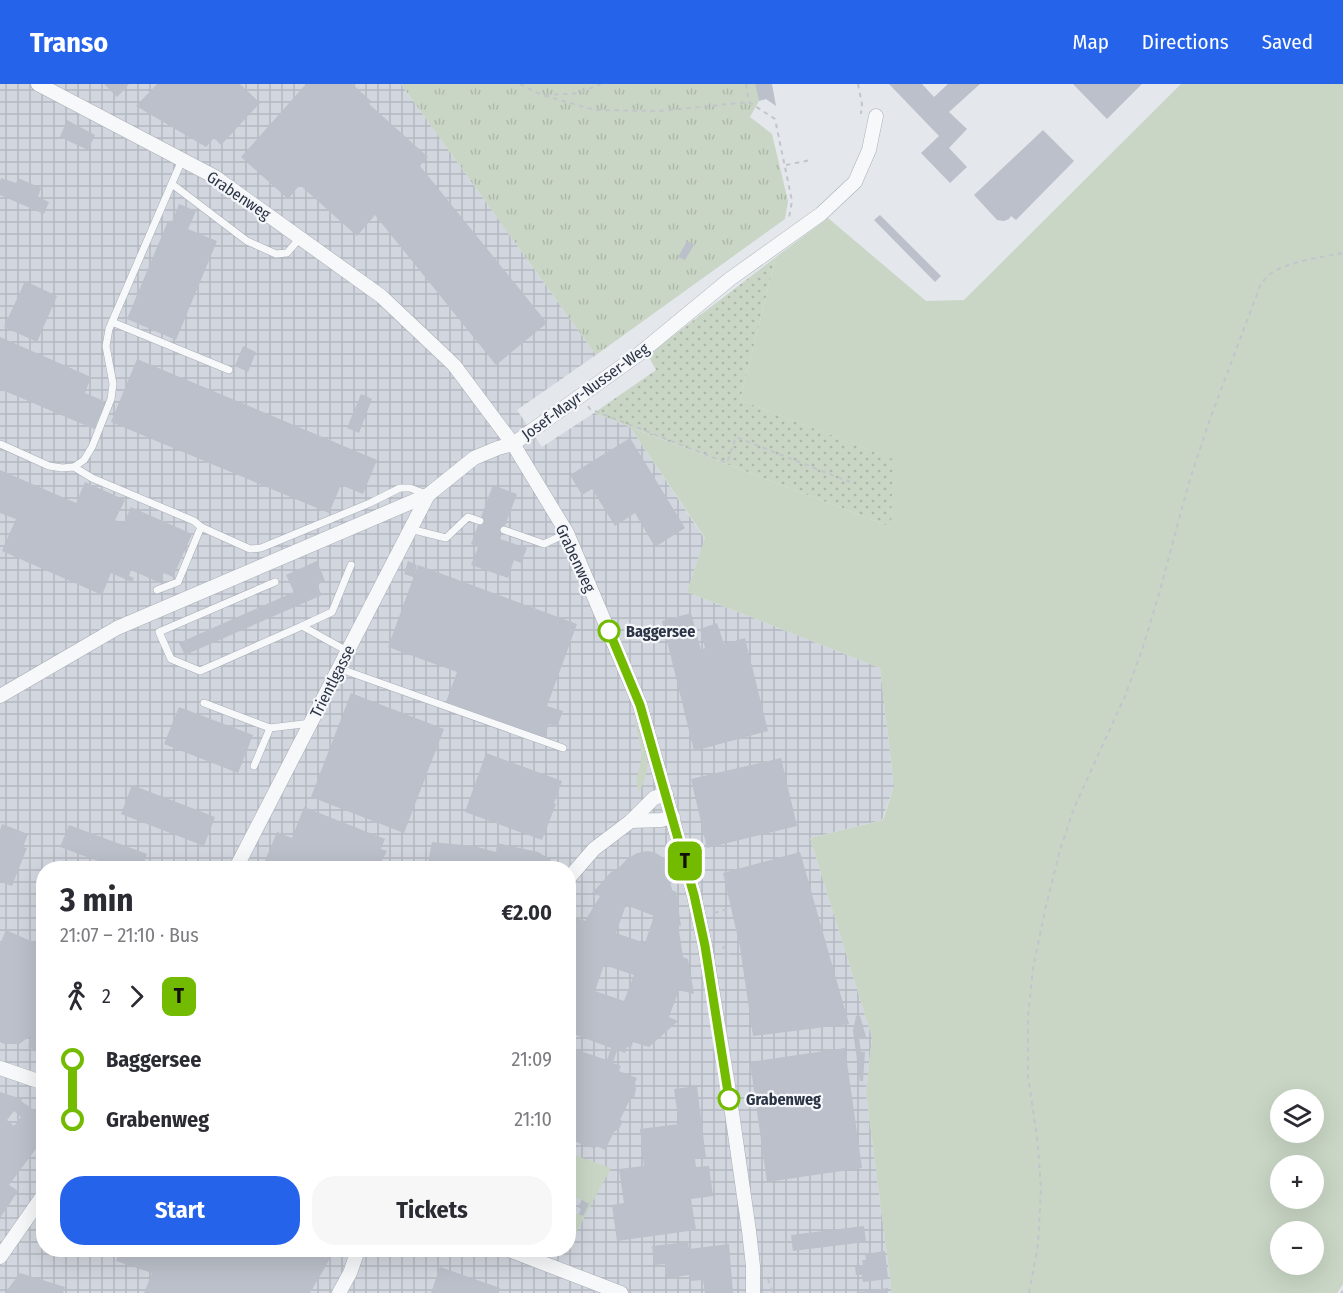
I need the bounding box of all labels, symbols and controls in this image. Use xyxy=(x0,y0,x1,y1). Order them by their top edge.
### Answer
text: Transo xyxy=(30,26,108,59)
text: Map xyxy=(1072,29,1109,55)
text: Directions xyxy=(1142,29,1229,55)
text: Saved xyxy=(1262,29,1313,55)
street label: Grabenweg xyxy=(203,167,275,224)
street label: Josef-Mayr-Nusser-Weg xyxy=(518,339,653,444)
street label: Grabenweg xyxy=(552,521,600,596)
marker: Baggersee xyxy=(598,620,620,642)
place label: Baggersee xyxy=(626,622,695,641)
street label: Trientlgasse xyxy=(306,642,359,721)
line badge: T xyxy=(666,842,704,880)
text: T xyxy=(680,848,690,874)
text: 3 min xyxy=(60,880,134,920)
text: €2.00 xyxy=(501,899,552,926)
text: 21:07 – 21:10 · Bus xyxy=(60,923,199,947)
icon: walk xyxy=(60,980,93,1013)
icon: forward xyxy=(120,980,153,1013)
text: T xyxy=(174,983,184,1009)
text: 2 xyxy=(102,984,111,1008)
text: Baggersee xyxy=(106,1046,201,1073)
text: 21:09 xyxy=(512,1047,552,1071)
marker: Grabenweg xyxy=(718,1088,740,1110)
map controls xyxy=(1270,1089,1324,1275)
button: layers xyxy=(1270,1089,1324,1143)
place label: Grabenweg xyxy=(746,1090,821,1109)
text: Grabenweg xyxy=(106,1106,209,1133)
text: 21:10 xyxy=(514,1107,552,1131)
button: + xyxy=(1270,1155,1324,1209)
button: Start xyxy=(60,1176,300,1245)
button: Tickets xyxy=(312,1176,552,1245)
button: − xyxy=(1270,1221,1324,1275)

